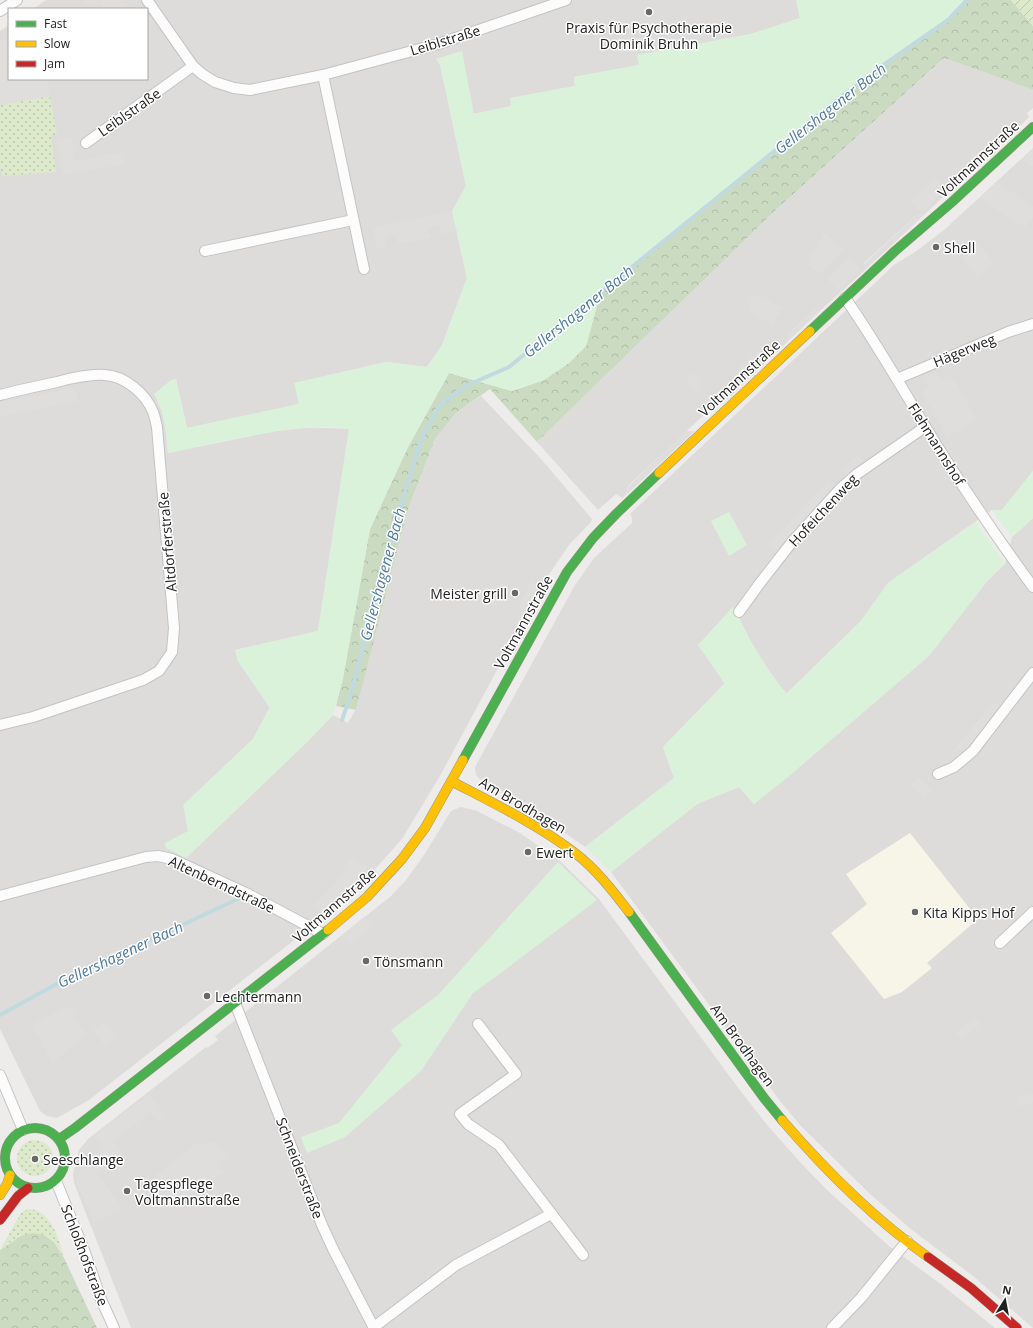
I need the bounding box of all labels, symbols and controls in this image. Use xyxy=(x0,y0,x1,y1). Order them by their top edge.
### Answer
marker: Praxis für Psychotherapie Dominik Bruhn xyxy=(644,7,654,17)
legend xyxy=(8,8,148,80)
text: Fast xyxy=(44,15,67,32)
place label: Praxis für Psychotherapie Dominik Bruhn xyxy=(566,18,732,53)
street label: Leiblstraße xyxy=(408,20,483,60)
text: Slow xyxy=(44,35,71,52)
text: Jam xyxy=(43,55,65,72)
water label: Gellershagener Bach xyxy=(770,58,890,158)
street label: Leiblstraße xyxy=(94,83,164,141)
street label: Voltmannstraße xyxy=(933,116,1023,202)
place label: Shell xyxy=(944,238,975,257)
marker: Shell xyxy=(931,242,941,252)
water label: Gellershagener Bach xyxy=(519,260,637,362)
street label: Hägerweg xyxy=(930,329,998,371)
street label: Voltmannstraße xyxy=(694,335,784,421)
street label: Flehmannshof xyxy=(904,399,971,490)
street label: Hofeichenweg xyxy=(784,469,862,550)
street label: Altdorferstraße xyxy=(153,491,181,593)
water label: Gellershagener Bach xyxy=(355,506,409,642)
street label: Voltmannstraße xyxy=(489,571,557,673)
place label: Meister grill xyxy=(430,584,507,603)
marker: Meister grill xyxy=(510,588,520,598)
street label: Am Brodhagen xyxy=(476,772,570,838)
place label: Ewert xyxy=(536,843,573,862)
marker: Ewert xyxy=(523,847,533,857)
street label: Altenberndstraße xyxy=(166,851,278,917)
street label: Voltmannstraße xyxy=(288,863,380,947)
place label: Kita Kipps Hof xyxy=(923,903,1016,922)
marker: Kita Kipps Hof xyxy=(910,907,920,917)
water label: Gellershagener Bach xyxy=(54,916,186,992)
place label: Tönsmann xyxy=(374,952,443,971)
marker: Tönsmann xyxy=(361,956,371,966)
place label: Lechtermann xyxy=(215,987,302,1006)
marker: Lechtermann xyxy=(202,991,212,1001)
street label: Am Brodhagen xyxy=(707,1000,779,1090)
street label: Schneiderstraße xyxy=(272,1115,328,1221)
place label: Seeschlange xyxy=(43,1150,124,1169)
marker: Seeschlange xyxy=(30,1154,40,1164)
place label: Tagespflege Voltmannstraße xyxy=(135,1174,240,1209)
marker: Tagespflege Voltmannstraße xyxy=(122,1186,132,1196)
street label: Schloßhofstraße xyxy=(57,1202,113,1309)
north arrow xyxy=(985,1280,1025,1320)
text: N xyxy=(1001,1281,1013,1298)

